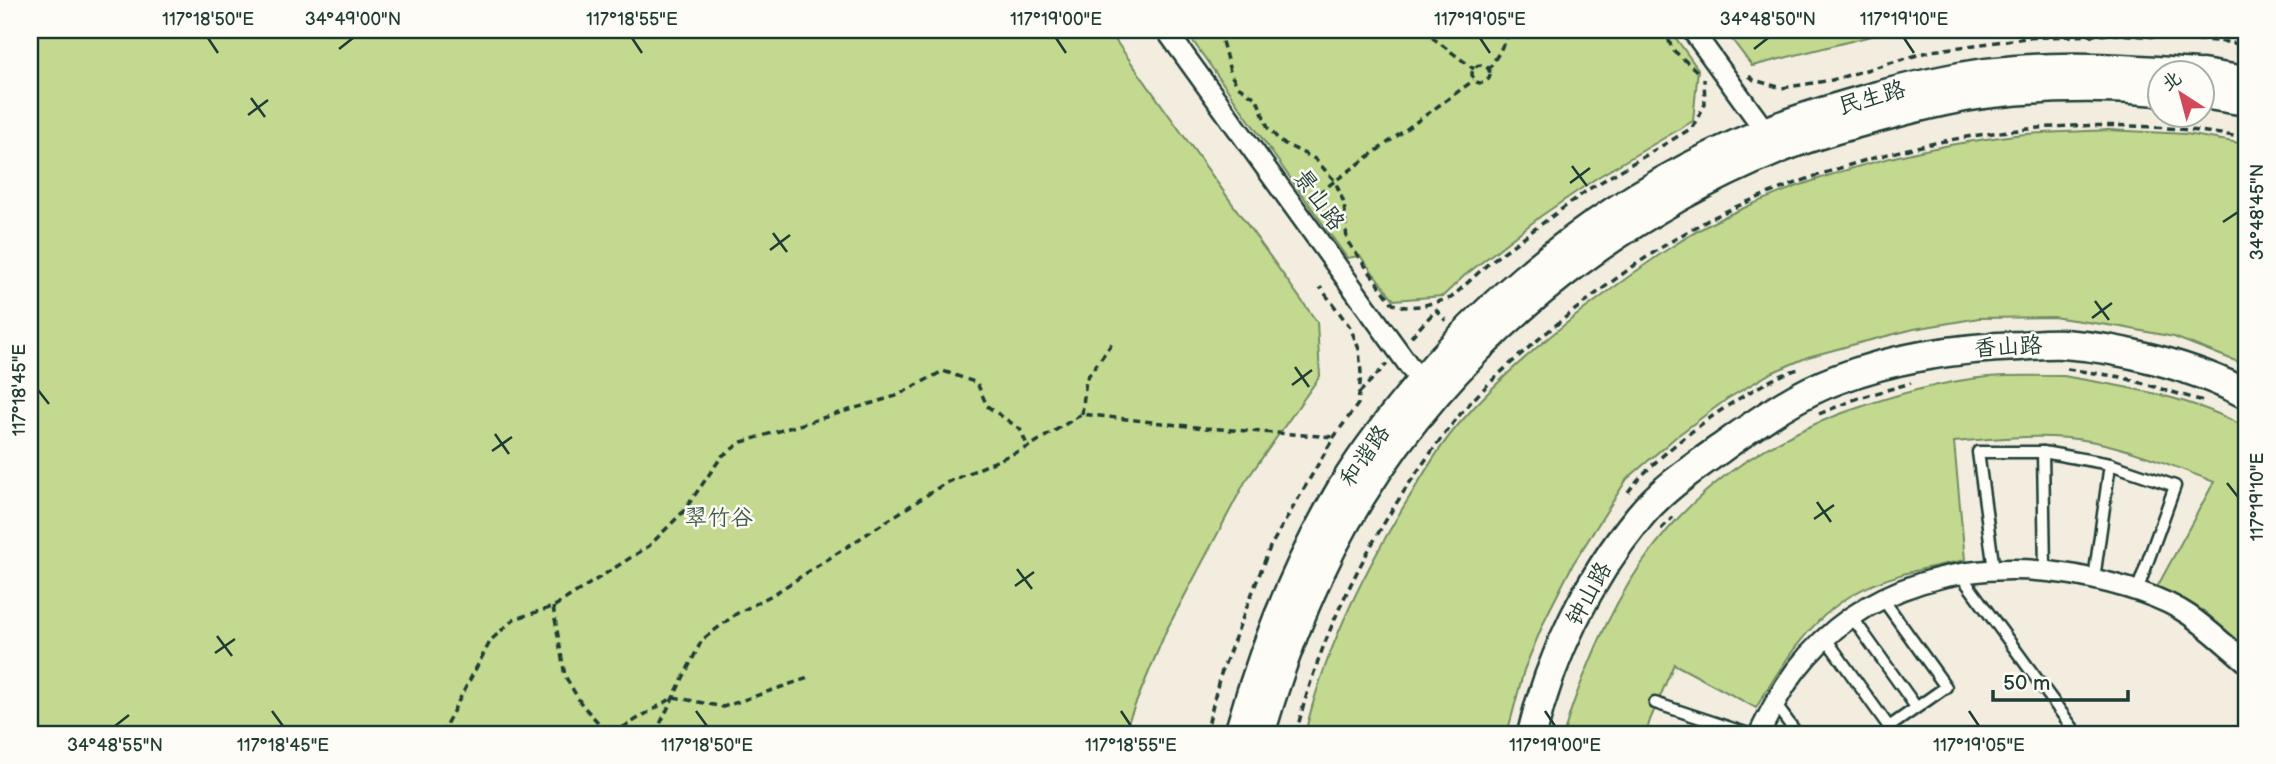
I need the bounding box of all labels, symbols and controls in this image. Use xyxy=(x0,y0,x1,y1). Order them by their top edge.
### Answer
text: 117°18'50"E xyxy=(162,9,254,30)
text: 34°49'00"N xyxy=(305,9,401,30)
text: 117°18'55"E xyxy=(586,9,678,30)
text: 117°19'00"E xyxy=(1010,9,1102,30)
text: 117°19'05"E xyxy=(1434,9,1526,30)
text: 34°48'50"N xyxy=(1720,9,1816,30)
text: 117°19'10"E xyxy=(1860,9,1948,30)
north arrow xyxy=(2146,60,2216,130)
text: 北 xyxy=(2157,67,2186,96)
street label: 民生路 xyxy=(1835,75,1909,121)
street label: 景山路 xyxy=(1287,164,1351,236)
text: 34°48'45"N xyxy=(2247,164,2268,260)
street label: 香山路 xyxy=(1973,331,2043,363)
text: 117°18'45"E xyxy=(9,344,30,436)
street label: 和谐路 xyxy=(1334,420,1396,492)
text: 117°19'10"E xyxy=(2247,453,2268,541)
park label: 翠竹谷 xyxy=(685,504,754,532)
street label: 钟山路 xyxy=(1560,557,1618,631)
scale bar xyxy=(1993,659,2127,703)
text: 50 m xyxy=(2003,671,2050,696)
text: 34°48'55"N xyxy=(67,735,163,756)
text: 117°18'45"E xyxy=(237,735,329,756)
text: 117°18'50"E xyxy=(661,735,753,756)
text: 117°18'55"E xyxy=(1085,735,1177,756)
text: 117°19'00"E xyxy=(1509,735,1601,756)
text: 117°19'05"E xyxy=(1933,735,2025,756)

